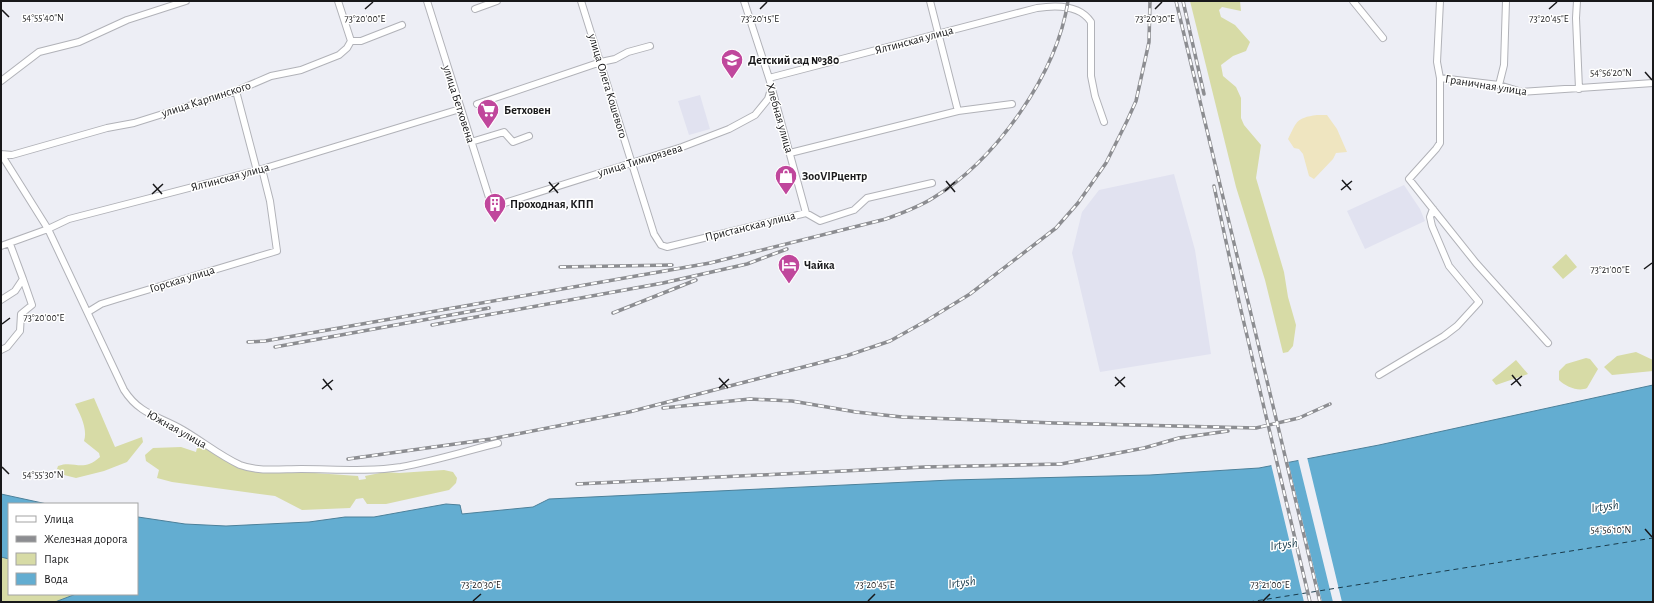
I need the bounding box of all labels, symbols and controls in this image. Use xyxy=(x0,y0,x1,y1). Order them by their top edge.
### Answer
text: 54°55'40"N xyxy=(22,13,64,23)
text: 73°20'00"E xyxy=(345,14,386,24)
text: 73°20'15"E xyxy=(741,14,779,24)
text: 73°20'30"E xyxy=(1135,14,1175,24)
text: 73°20'45"E xyxy=(1529,14,1569,24)
street label: Ялтинская улица xyxy=(873,24,955,57)
street label: улица Олега Кошевого xyxy=(585,31,630,140)
school or university icon: Детский сад №380 xyxy=(719,47,745,80)
place label: Детский сад №380 xyxy=(748,54,839,66)
street label: улица Бетховена xyxy=(440,63,477,145)
text: 54°56'20"N xyxy=(1590,68,1632,78)
street label: Граничная улица xyxy=(1444,73,1528,98)
street label: улица Карпинского xyxy=(159,79,253,120)
street label: Хлебная улица xyxy=(763,82,796,155)
supermarket icon: Бетховен xyxy=(475,97,501,130)
place label: Бетховен xyxy=(504,104,551,116)
street label: улица Тимирязева xyxy=(595,141,685,180)
street label: Ялтинская улица xyxy=(189,161,271,194)
shop icon: ЗооVIPцентр xyxy=(773,163,799,196)
place label: ЗооVIPцентр xyxy=(802,170,867,182)
building icon: Проходная, КПП xyxy=(482,191,508,224)
place label: Проходная, КПП xyxy=(510,198,594,210)
street label: Пристанская улица xyxy=(704,209,797,244)
hotel icon: Чайка xyxy=(776,252,802,285)
place label: Чайка xyxy=(804,259,835,271)
street label: Горская улица xyxy=(148,263,217,296)
text: 73°21'00"E xyxy=(1590,265,1630,275)
text: 73°20'00"E xyxy=(24,313,65,323)
street label: Южная улица xyxy=(145,408,209,451)
text: 54°55'30"N xyxy=(23,470,63,480)
water label: Irtysh xyxy=(1591,499,1619,515)
legend xyxy=(8,503,138,595)
text: Улица xyxy=(44,513,74,525)
text: 54°56'10"N xyxy=(1591,525,1631,535)
text: Железная дорога xyxy=(44,533,128,545)
water label: Irtysh xyxy=(1270,537,1298,553)
text: Парк xyxy=(44,553,69,565)
text: Вода xyxy=(44,573,68,585)
water label: Irtysh xyxy=(948,575,976,591)
text: 73°20'30"E xyxy=(461,580,501,590)
text: 73°20'45"E xyxy=(855,580,895,590)
text: 73°21'00"E xyxy=(1250,580,1290,590)

